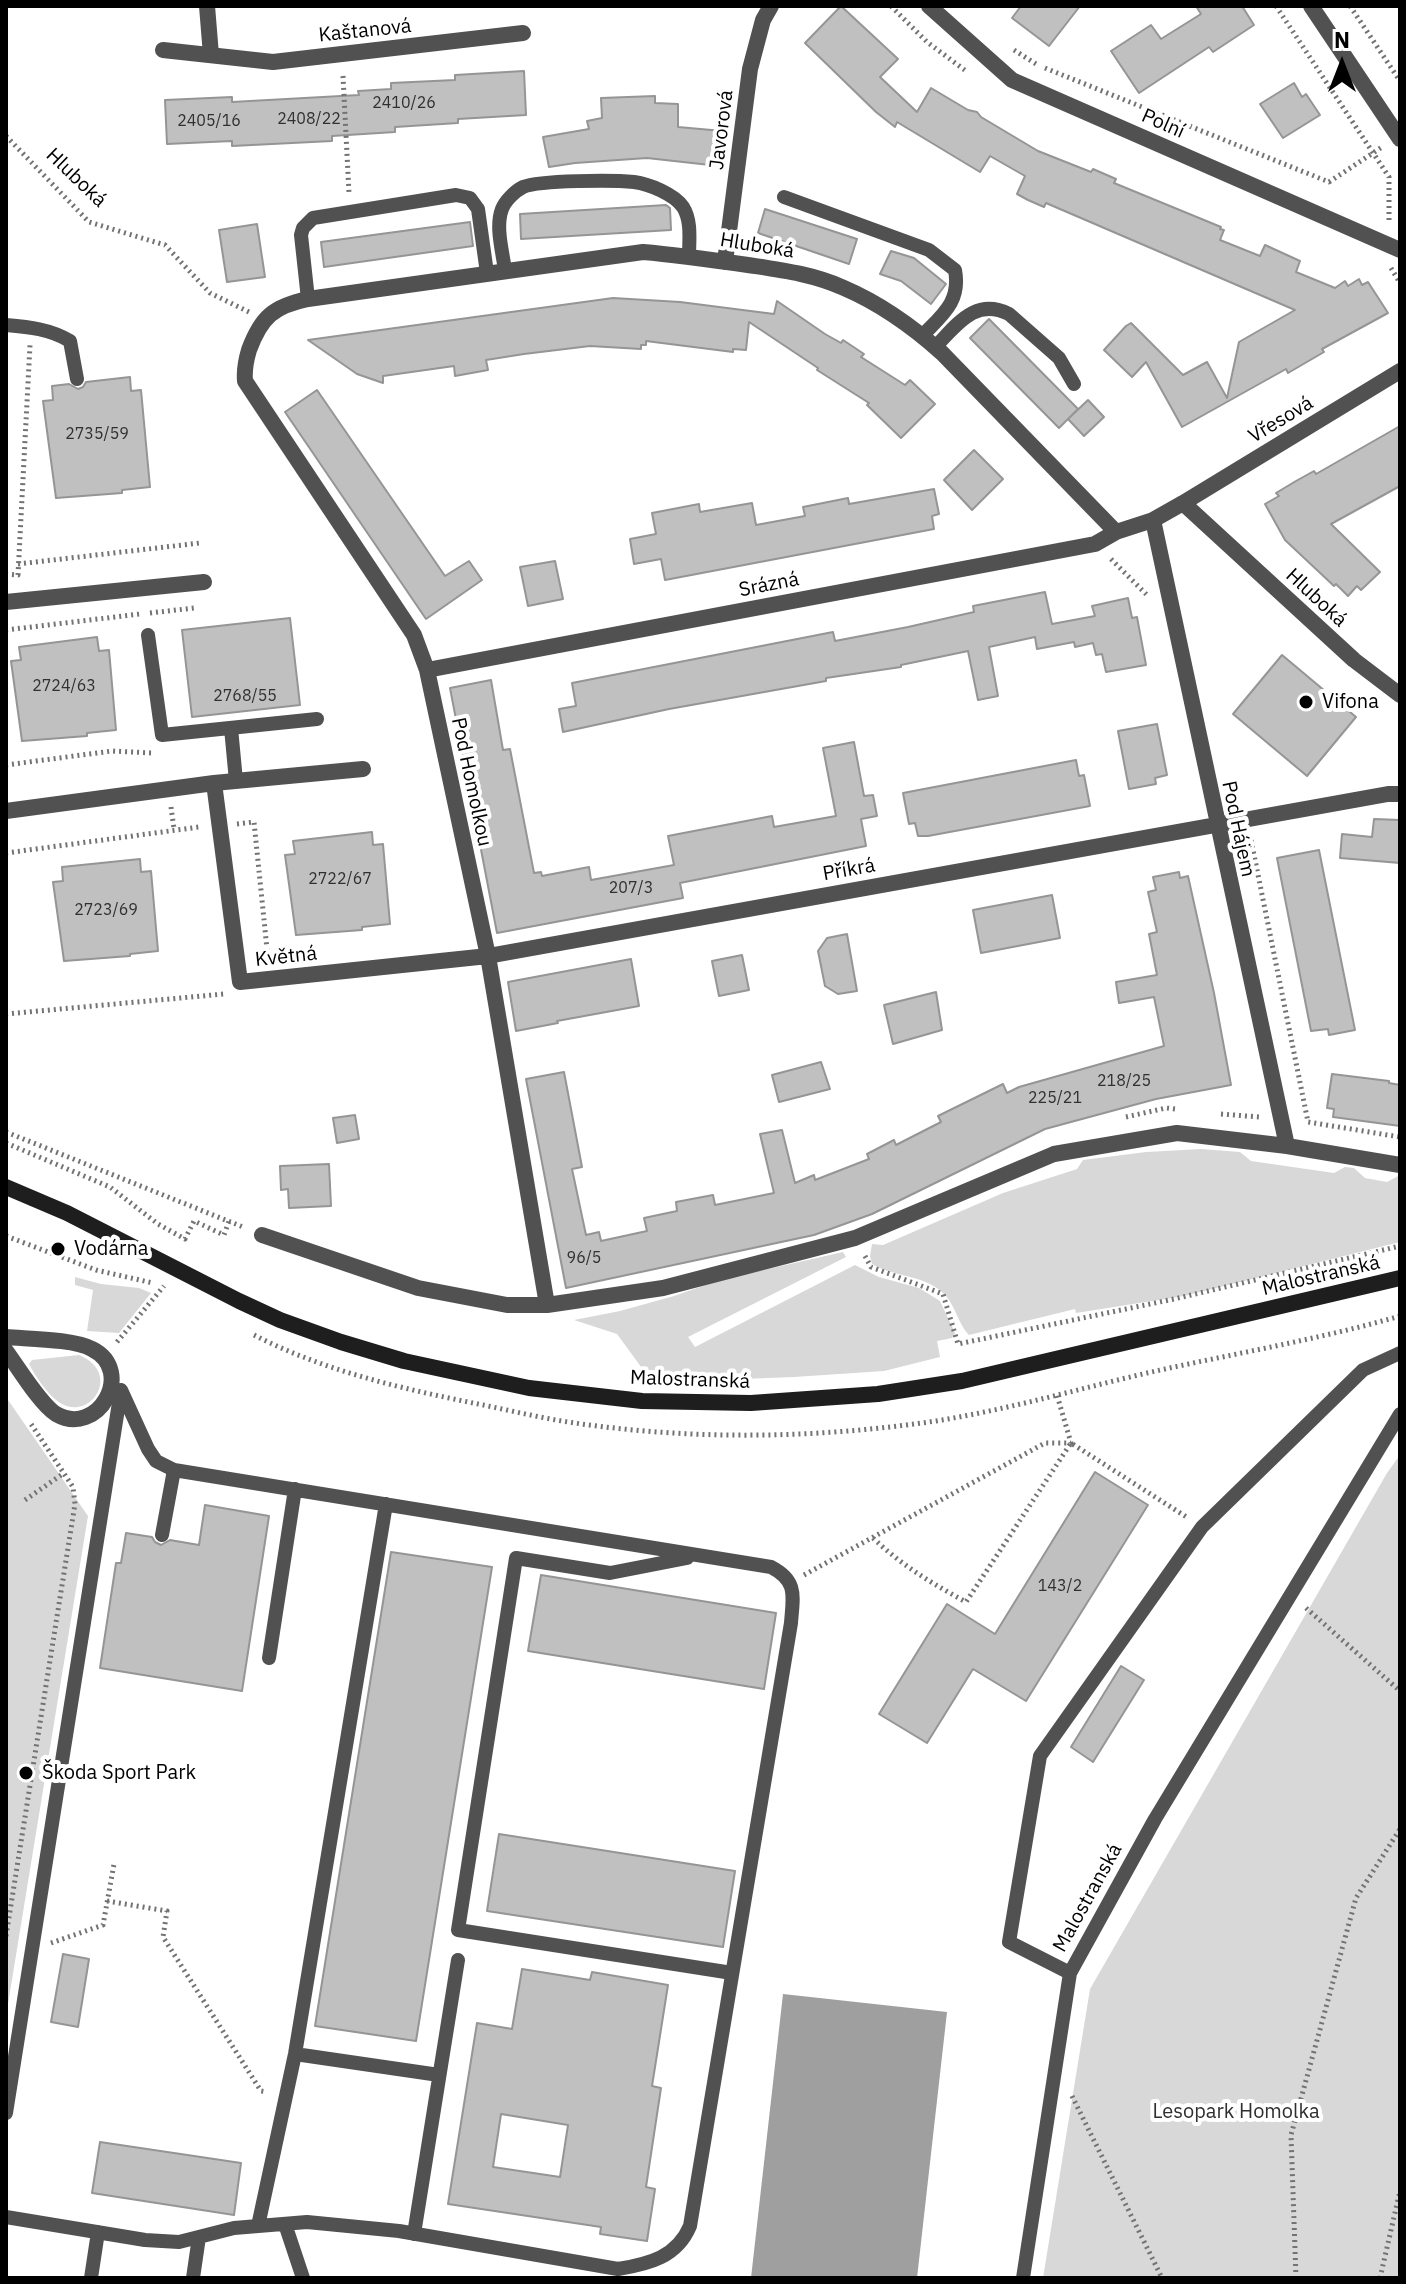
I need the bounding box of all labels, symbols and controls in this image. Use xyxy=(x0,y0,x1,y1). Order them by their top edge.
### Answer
street label: Kaštanová xyxy=(317,14,413,48)
north arrow xyxy=(1302,24,1382,104)
text: N xyxy=(1334,25,1350,54)
street label: Javorová xyxy=(705,89,739,171)
house number: 2410/26 xyxy=(372,93,436,113)
street label: Polní xyxy=(1138,104,1188,144)
house number: 2408/22 xyxy=(277,109,341,129)
house number: 2405/16 xyxy=(177,111,241,131)
street label: Hluboká xyxy=(41,143,111,213)
street label: Hluboká xyxy=(718,228,796,264)
street label: Vřesová xyxy=(1244,391,1318,449)
house number: 2735/59 xyxy=(65,424,129,444)
street label: Hluboká xyxy=(1280,564,1352,632)
street label: Srázná xyxy=(737,567,801,603)
house number: 2724/63 xyxy=(32,676,96,696)
house number: 2768/55 xyxy=(213,686,277,706)
place label: Vifona xyxy=(1322,690,1379,714)
marker: Vifona xyxy=(1297,693,1315,711)
street label: Pod Homolkou xyxy=(446,715,496,849)
street label: Pod Hájem xyxy=(1216,779,1260,879)
street label: Příkrá xyxy=(821,854,877,886)
house number: 2722/67 xyxy=(308,869,372,889)
house number: 207/3 xyxy=(609,878,653,898)
house number: 2723/69 xyxy=(74,900,138,920)
street label: Květná xyxy=(254,942,318,972)
house number: 218/25 xyxy=(1097,1071,1151,1091)
house number: 225/21 xyxy=(1028,1088,1082,1108)
place label: Vodárna xyxy=(74,1237,148,1261)
marker: Vodárna xyxy=(49,1240,67,1258)
house number: 96/5 xyxy=(567,1248,601,1268)
street label: Malostranská xyxy=(1260,1251,1382,1301)
street label: Malostranská xyxy=(629,1366,751,1394)
house number: 143/2 xyxy=(1038,1576,1082,1596)
place label: Škoda Sport Park xyxy=(42,1761,196,1785)
marker: Škoda Sport Park xyxy=(17,1764,35,1782)
street label: Malostranská xyxy=(1048,1840,1128,1956)
park label: Lesopark Homolka xyxy=(1152,2100,1320,2124)

